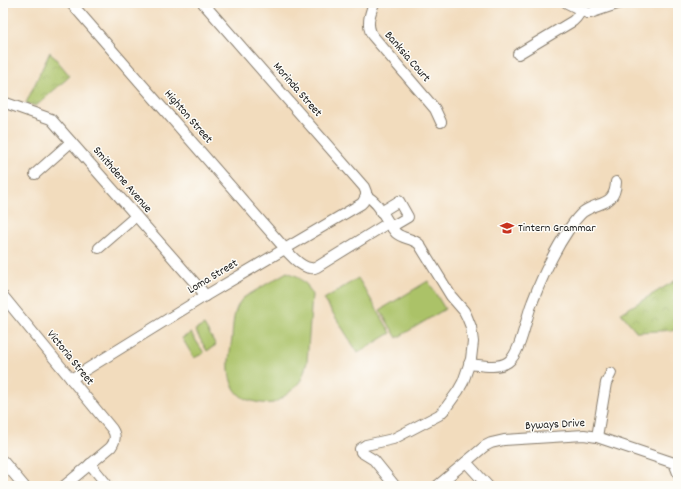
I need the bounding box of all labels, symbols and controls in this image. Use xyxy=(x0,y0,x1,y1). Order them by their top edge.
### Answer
street label: Banksia Court xyxy=(380,28,434,87)
street label: Morinda Street xyxy=(268,59,326,122)
street label: Highton Street xyxy=(160,86,217,148)
street label: Smithdene Avenue xyxy=(88,143,156,217)
school or university icon: Tintern Grammar xyxy=(499,220,515,236)
place label: Tintern Grammar xyxy=(518,220,596,237)
street label: Loma Street xyxy=(185,255,242,299)
street label: Victoria Street xyxy=(42,327,98,390)
street label: Byways Drive xyxy=(525,415,585,435)

